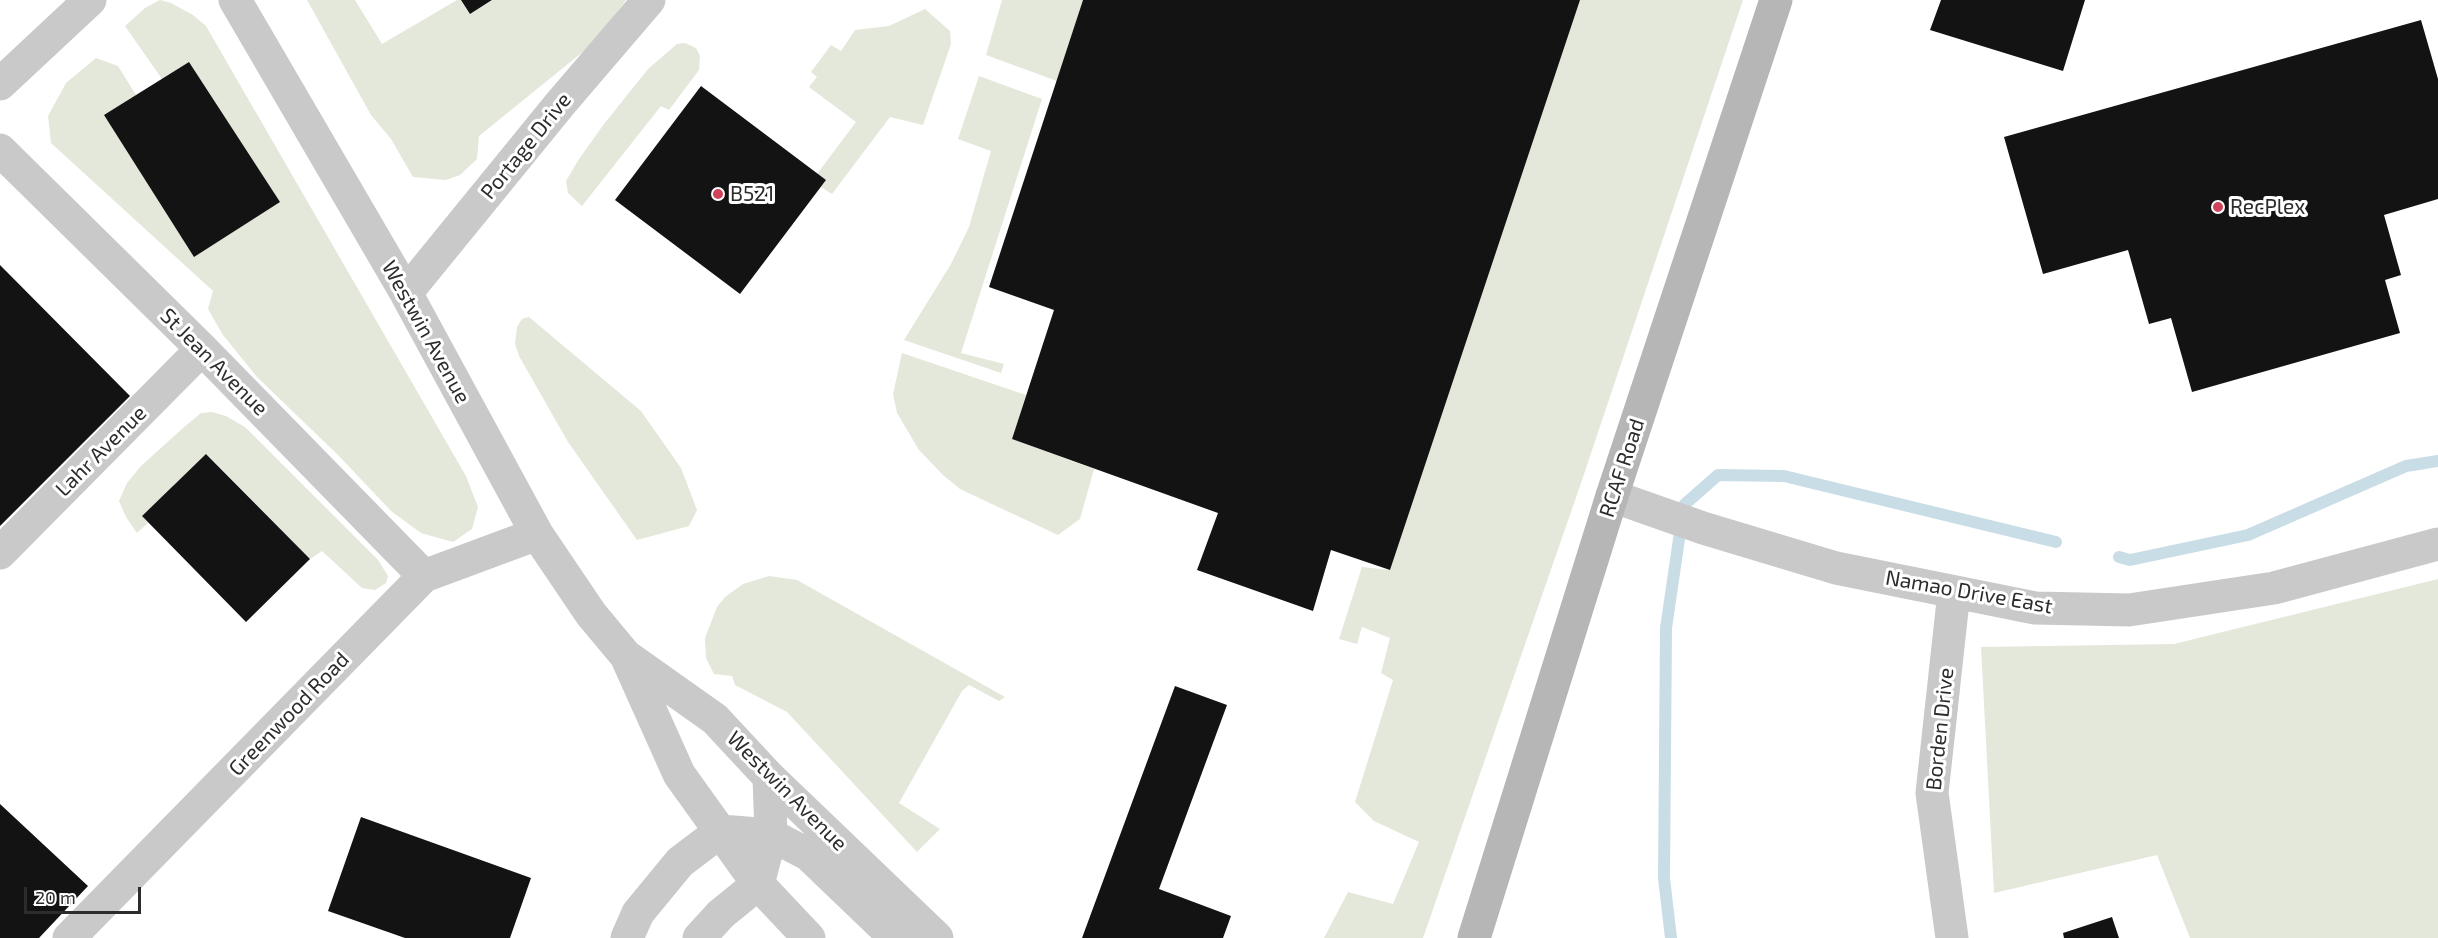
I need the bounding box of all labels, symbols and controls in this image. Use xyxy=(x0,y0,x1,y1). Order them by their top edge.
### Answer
street label: Portage Drive xyxy=(475,88,577,204)
place label: B521 xyxy=(730,181,774,207)
marker: B521 xyxy=(711,187,725,201)
place label: RecPlex xyxy=(2230,194,2305,220)
marker: RecPlex xyxy=(2211,200,2225,214)
street label: Westwin Avenue xyxy=(376,256,476,408)
street label: St Jean Avenue xyxy=(155,303,273,421)
street label: Lahr Avenue xyxy=(50,400,152,502)
street label: RCAF Road xyxy=(1594,415,1650,521)
street label: Namao Drive East xyxy=(1883,565,2055,619)
street label: Greenwood Road xyxy=(224,647,354,781)
street label: Borden Drive xyxy=(1921,666,1959,792)
street label: Westwin Avenue xyxy=(722,726,852,856)
scale bar xyxy=(27,875,144,913)
text: 20 m xyxy=(35,886,76,908)

